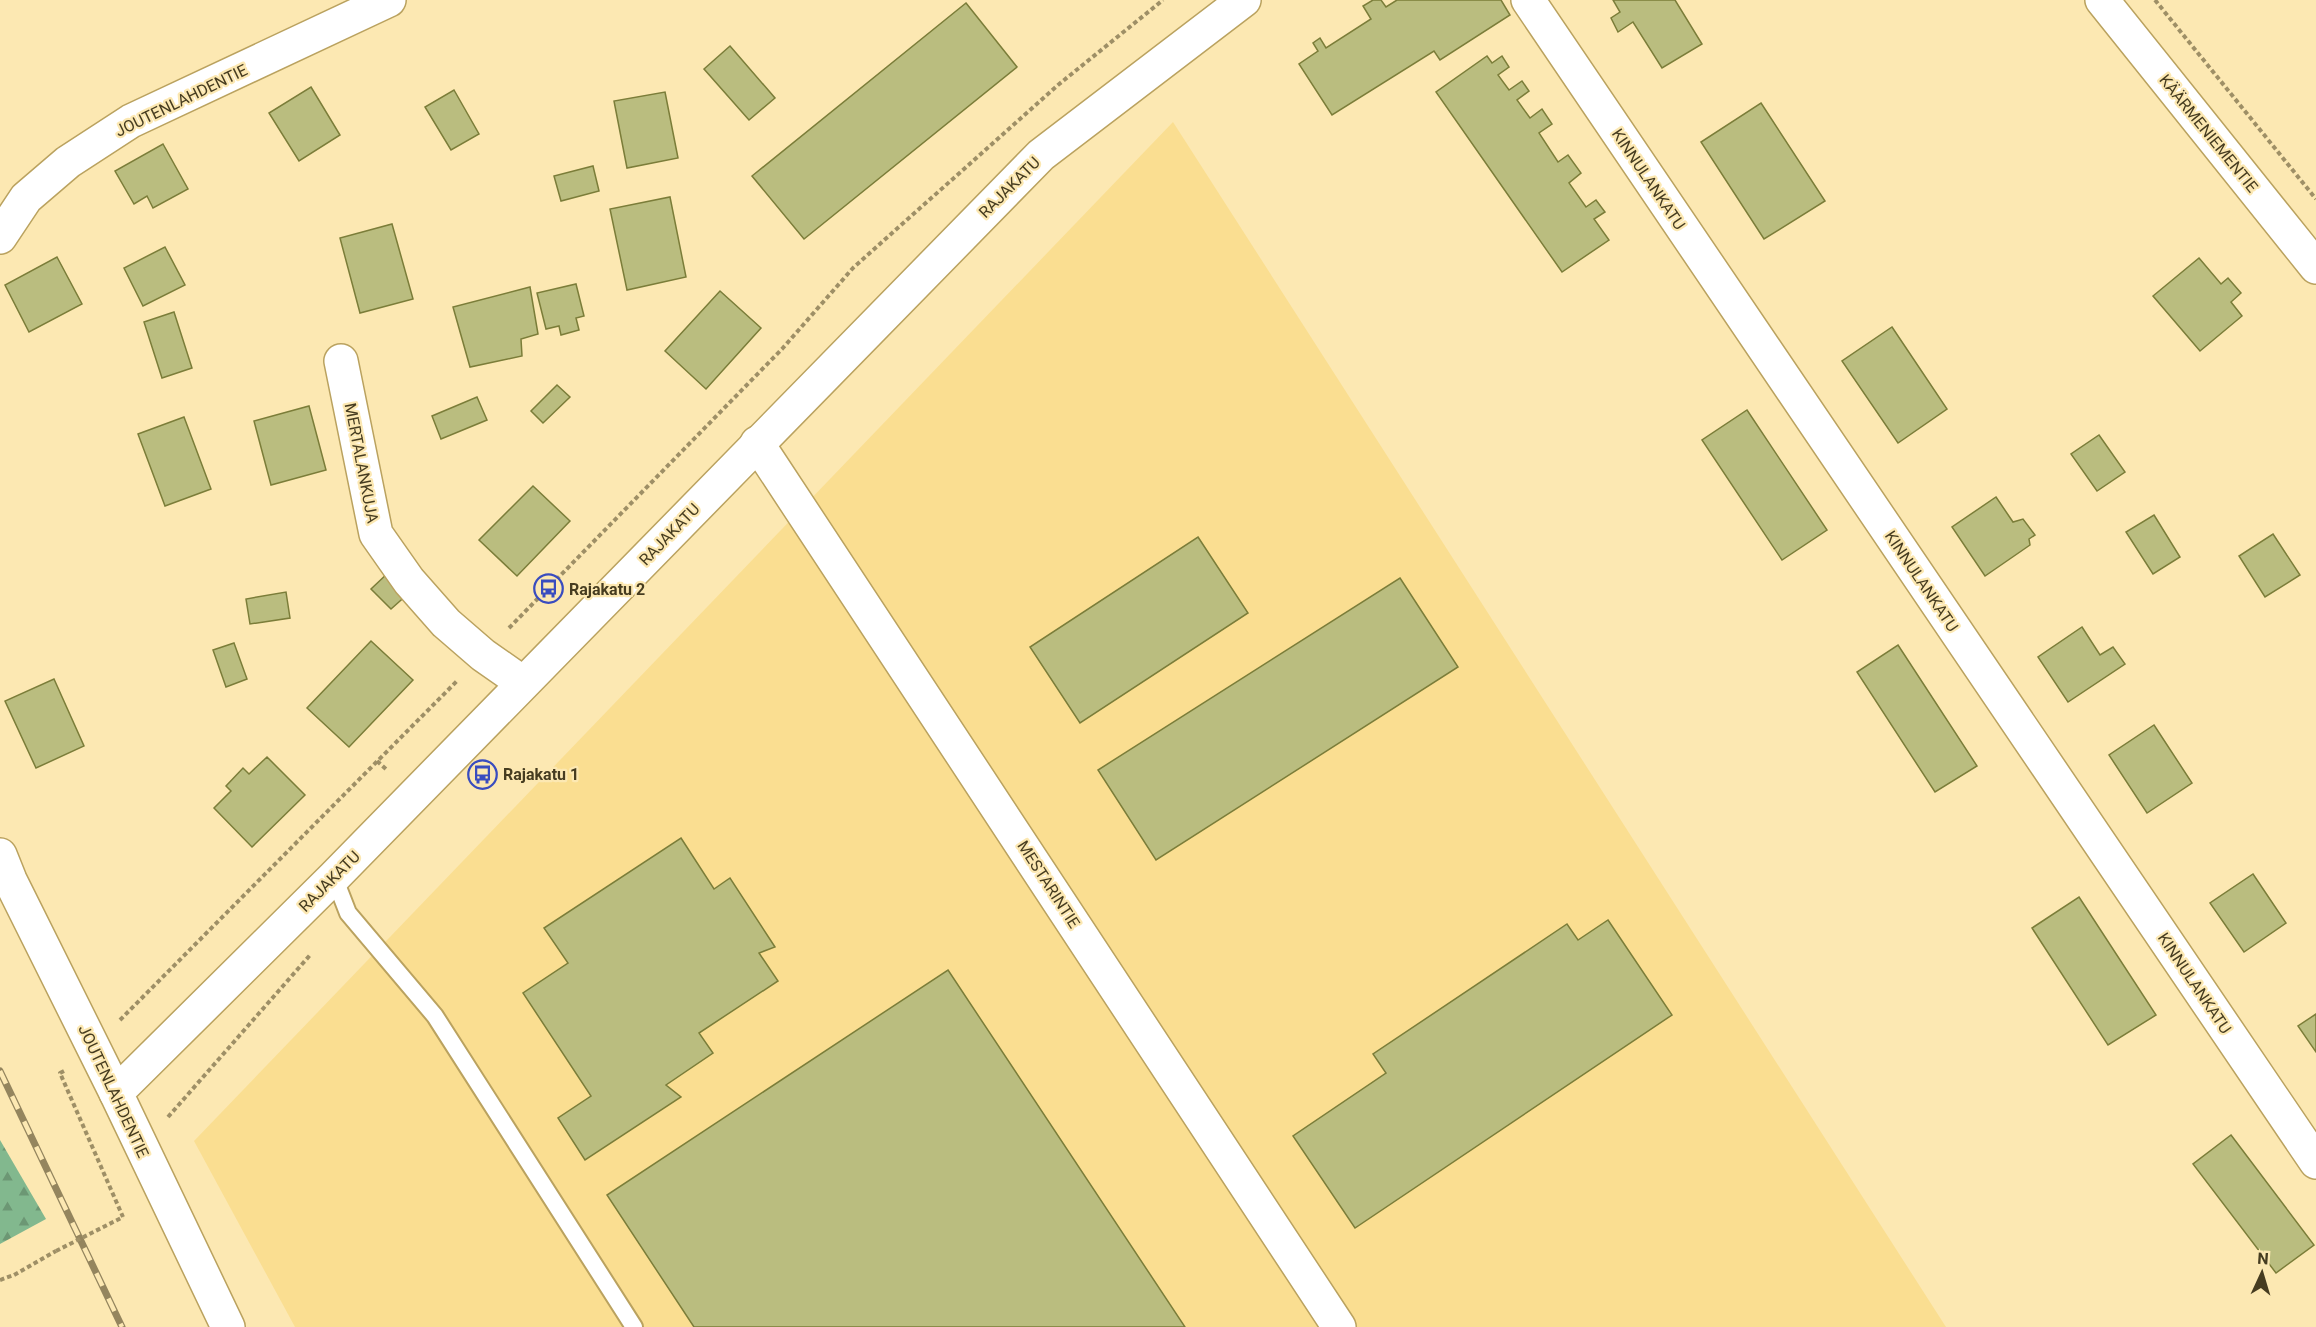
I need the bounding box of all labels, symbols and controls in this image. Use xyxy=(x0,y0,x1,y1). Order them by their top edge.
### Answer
street label: JOUTENLAHDENTIE xyxy=(112,60,250,141)
street label: KÄÄRMENIEMENTIE xyxy=(2155,71,2262,196)
street label: KINNULANKATU xyxy=(1608,125,1689,233)
street label: RAJAKATU xyxy=(975,153,1044,222)
street label: MERTALANKUJA xyxy=(341,402,383,525)
street label: RAJAKATU xyxy=(635,499,704,569)
street label: KINNULANKATU xyxy=(1881,527,1962,635)
bus stop icon: Rajakatu 2 xyxy=(532,573,564,605)
place label: Rajakatu 2 xyxy=(569,580,645,599)
bus stop icon: Rajakatu 1 xyxy=(466,758,498,790)
place label: Rajakatu 1 xyxy=(503,765,579,784)
street label: MESTARINTIE xyxy=(1013,837,1084,932)
street label: RAJAKATU xyxy=(295,847,364,916)
street label: KINNULANKATU xyxy=(2154,929,2235,1037)
street label: JOUTENLAHDENTIE xyxy=(74,1022,153,1161)
north arrow xyxy=(2232,1243,2292,1303)
text: N xyxy=(2257,1249,2269,1268)

